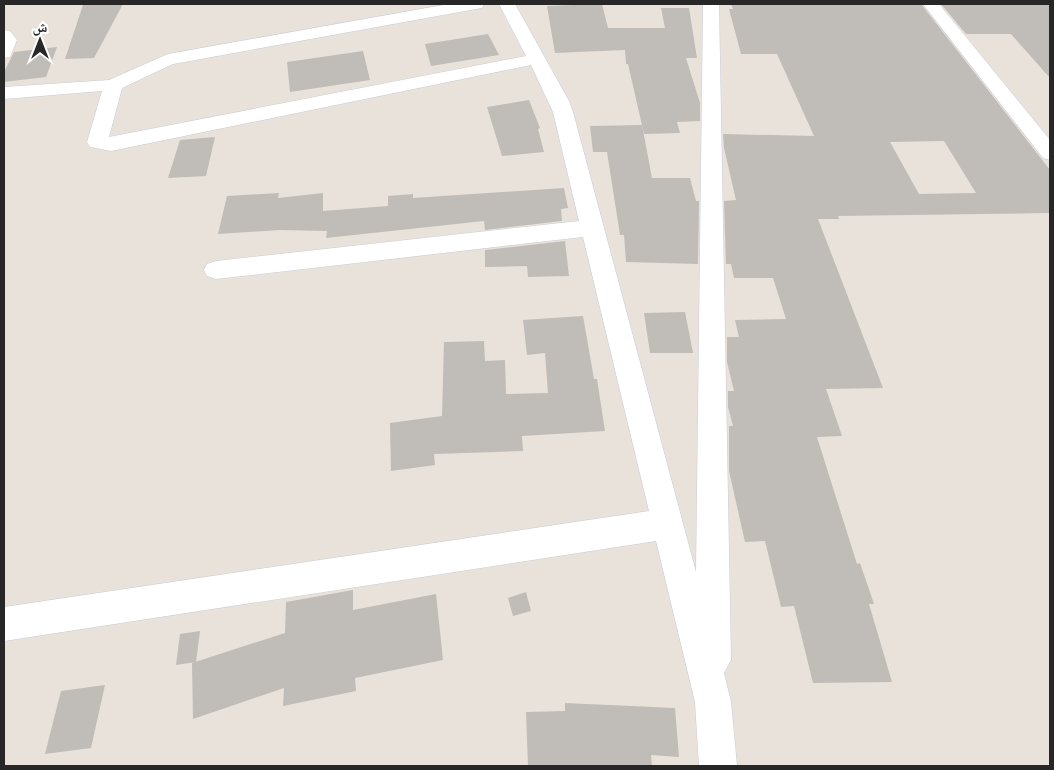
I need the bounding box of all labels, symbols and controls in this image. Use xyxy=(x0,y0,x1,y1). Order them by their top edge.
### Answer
north arrow xyxy=(15,15,65,65)
text: ش xyxy=(33,19,48,36)

